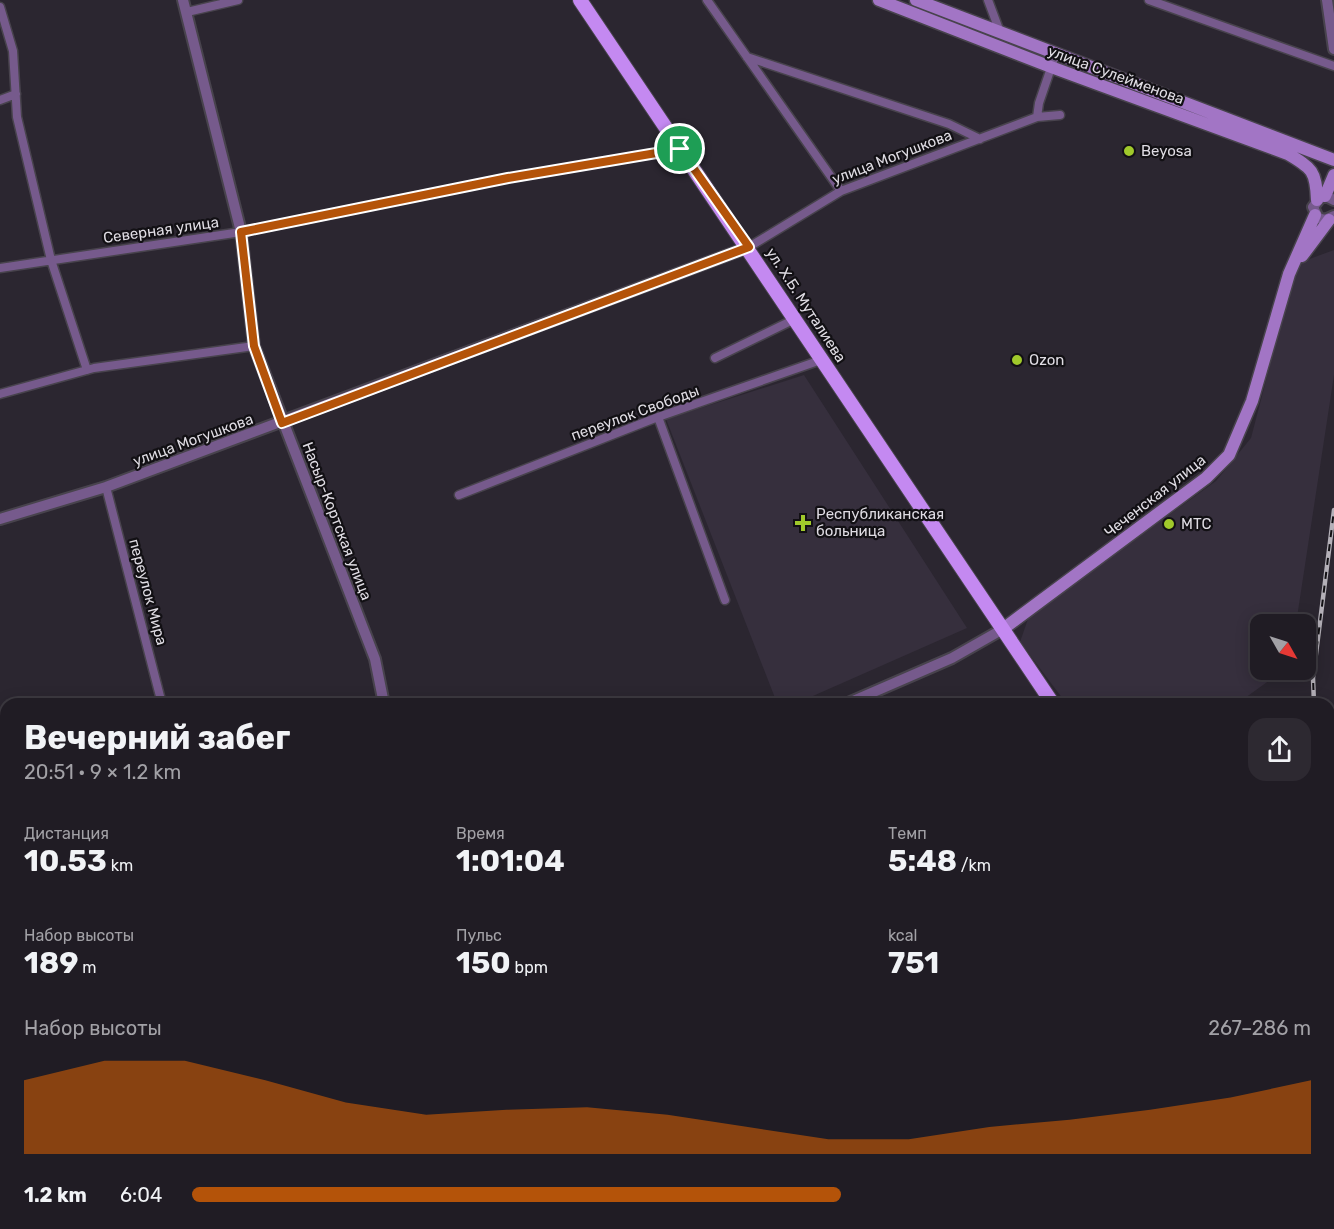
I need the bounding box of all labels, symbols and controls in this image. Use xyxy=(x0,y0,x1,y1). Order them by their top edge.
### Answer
street label: улица Сулейменова xyxy=(1045,42,1187,108)
pin xyxy=(654,123,705,174)
street label: улица Могушкова xyxy=(830,126,954,188)
icon: arrive xyxy=(663,132,696,165)
place label: Beyosa xyxy=(1141,142,1192,160)
marker: Beyosa xyxy=(1122,144,1136,158)
street label: Северная улица xyxy=(102,213,220,247)
street label: ул. Х.Б. Муталиева xyxy=(762,244,850,366)
place label: Ozon xyxy=(1029,351,1064,369)
marker: Ozon xyxy=(1010,353,1024,367)
street label: переулок Свободы xyxy=(568,381,702,445)
street label: улица Могушкова xyxy=(130,410,256,470)
street label: Насыр-Кортская улица xyxy=(299,439,375,603)
street label: Чеченская улица xyxy=(1101,451,1209,541)
place label: Республиканская больница xyxy=(816,505,944,540)
marker: Республиканская больница xyxy=(794,514,812,532)
place label: МТС xyxy=(1181,515,1212,533)
marker: МТС xyxy=(1162,517,1176,531)
street label: переулок Мира xyxy=(125,537,171,647)
north arrow xyxy=(1250,614,1316,680)
map controls xyxy=(1250,614,1316,680)
text: Вечерний забег xyxy=(24,718,290,757)
button: share xyxy=(1248,718,1311,781)
text: 20:51 · 9 × 1.2 km xyxy=(24,760,181,784)
text: Дистанция xyxy=(24,824,109,843)
text: Время xyxy=(456,824,505,843)
text: Темп xyxy=(888,824,927,843)
text: 10.53 xyxy=(24,843,107,879)
text: 1:01:04 xyxy=(456,843,565,879)
text: 5:48 xyxy=(888,843,957,879)
text: km xyxy=(107,856,133,875)
text: /km xyxy=(957,856,991,875)
text: Набор высоты xyxy=(24,926,134,945)
text: Пульс xyxy=(456,926,502,945)
text: kcal xyxy=(888,926,917,945)
text: 189 xyxy=(24,945,78,981)
text: 150 xyxy=(456,945,511,981)
text: 751 xyxy=(888,945,939,981)
text: m xyxy=(78,958,97,977)
text: bpm xyxy=(511,958,548,977)
text: Набор высоты xyxy=(24,1016,162,1040)
text: 267–286 m xyxy=(1208,1016,1311,1040)
text: 1.2 km xyxy=(24,1183,87,1207)
text: 6:04 xyxy=(120,1183,162,1207)

